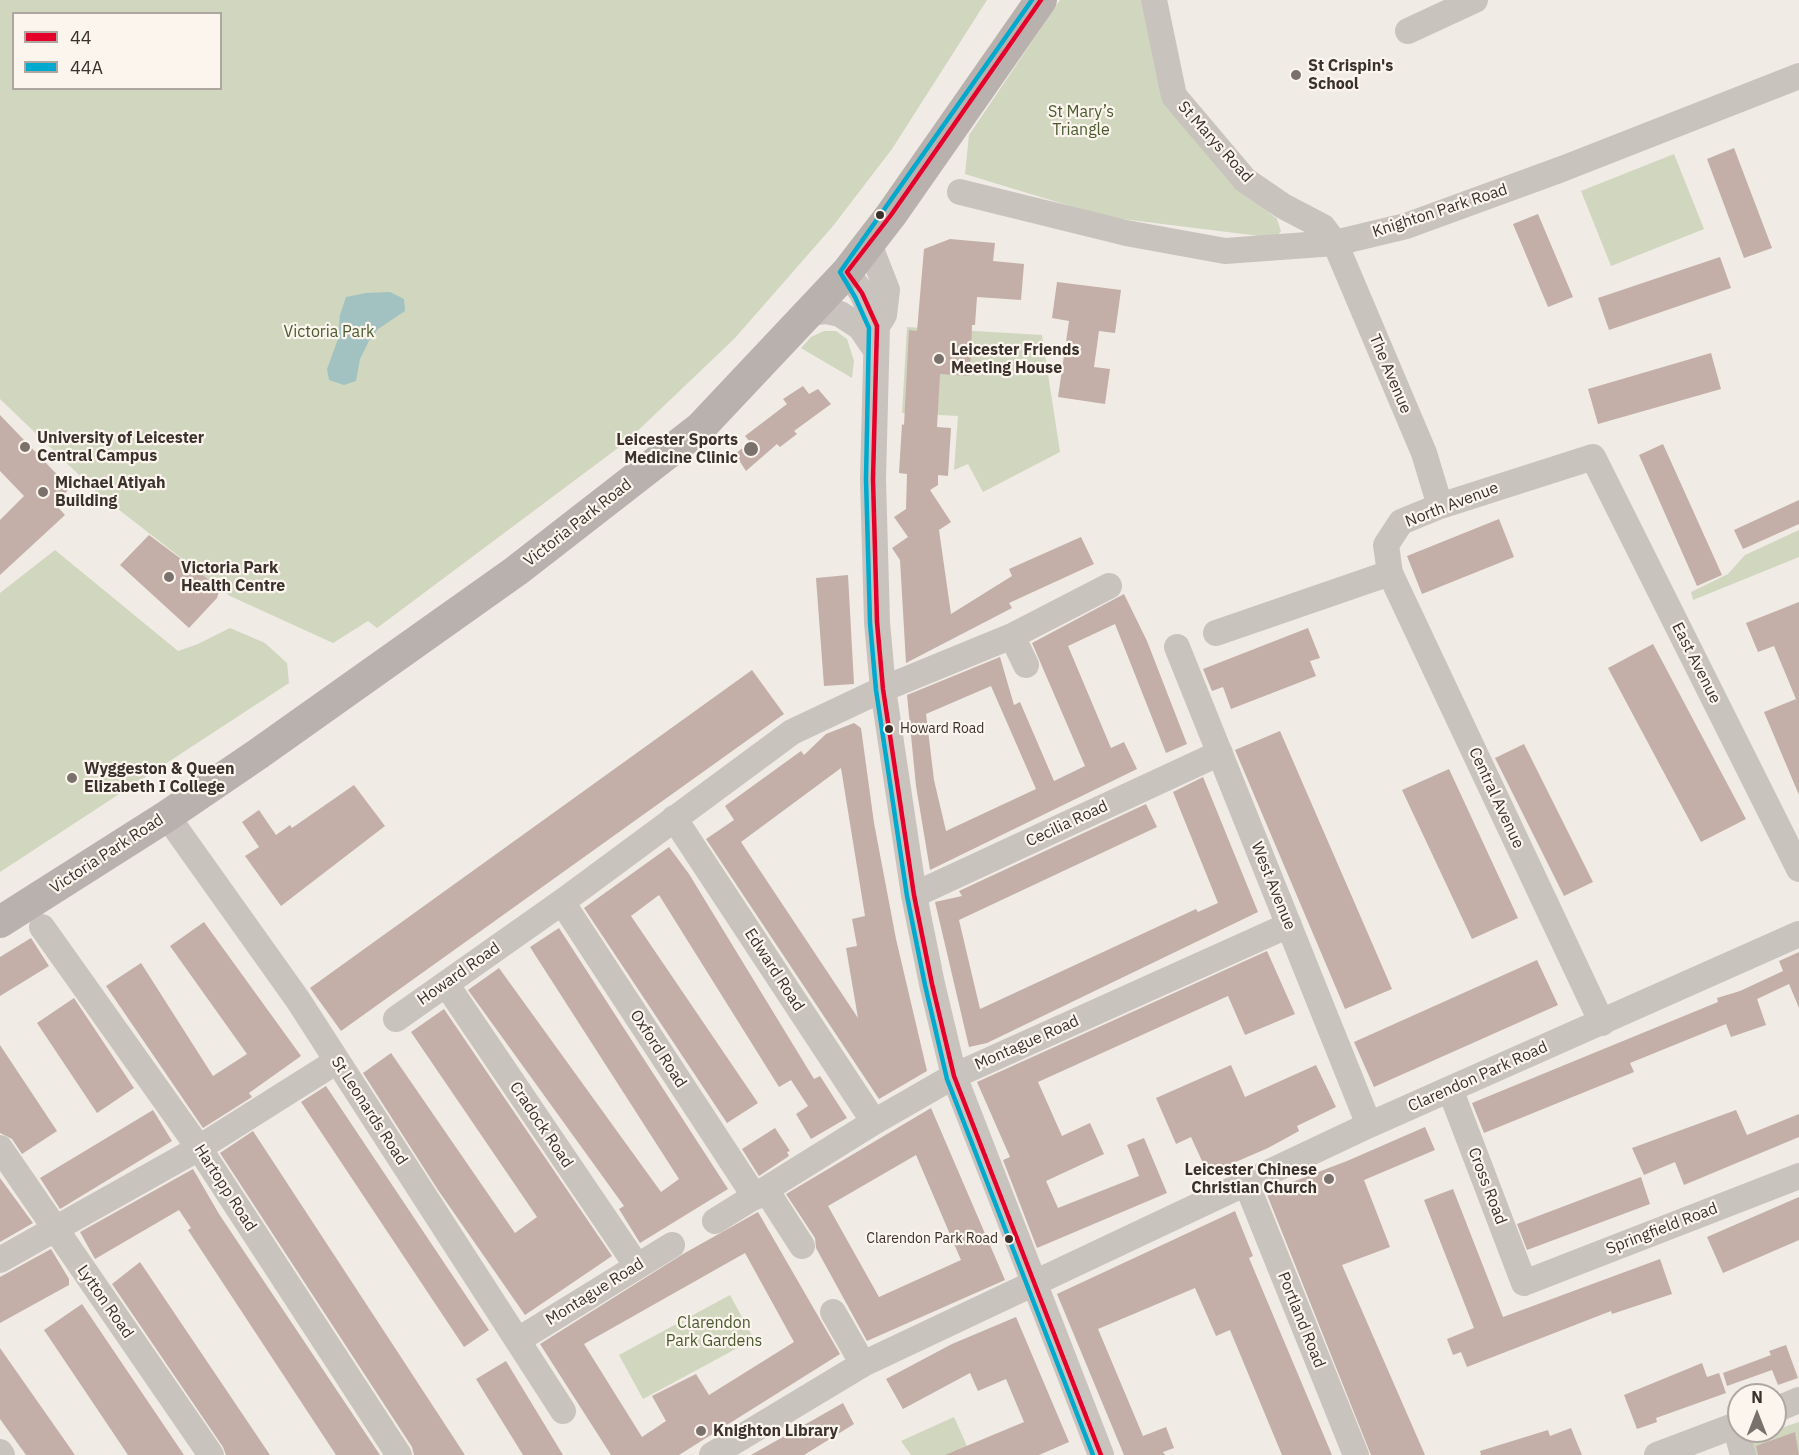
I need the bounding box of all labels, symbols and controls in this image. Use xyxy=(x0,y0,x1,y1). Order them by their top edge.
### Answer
legend xyxy=(12,12,222,90)
text: 44 xyxy=(70,26,92,49)
text: 44A xyxy=(70,56,103,79)
place label: St Crispin's School xyxy=(1308,56,1393,94)
marker: St Crispin's School xyxy=(1289,68,1303,82)
street label: St Marys Road xyxy=(1174,97,1256,187)
park label: St Mary’s Triangle xyxy=(1048,102,1114,140)
street label: Knighton Park Road xyxy=(1370,180,1510,242)
unlabelled marker xyxy=(874,209,886,221)
park label: Victoria Park xyxy=(284,322,374,342)
street label: The Avenue xyxy=(1365,331,1415,417)
place label: Leicester Friends Meeting House xyxy=(951,340,1080,378)
marker: Leicester Friends Meeting House xyxy=(932,352,946,366)
place label: University of Leicester Central Campus xyxy=(37,428,204,466)
place label: Leicester Sports Medicine Clinic xyxy=(616,430,738,468)
marker: University of Leicester Central Campus xyxy=(18,440,32,454)
marker: Leicester Sports Medicine Clinic xyxy=(742,440,760,458)
place label: Michael Atiyah Building xyxy=(55,473,166,511)
street label: Victoria Park Road xyxy=(520,475,636,571)
street label: North Avenue xyxy=(1403,478,1501,532)
marker: Michael Atiyah Building xyxy=(36,485,50,499)
place label: Victoria Park Health Centre xyxy=(181,558,285,596)
marker: Victoria Park Health Centre xyxy=(162,570,176,584)
street label: East Avenue xyxy=(1667,619,1725,707)
place label: Howard Road xyxy=(900,721,984,737)
marker: Howard Road xyxy=(883,723,895,735)
street label: Central Avenue xyxy=(1464,744,1528,852)
place label: Wyggeston & Queen Elizabeth I College xyxy=(84,759,235,797)
marker: Wyggeston & Queen Elizabeth I College xyxy=(65,771,79,785)
street label: Cecilia Road xyxy=(1023,797,1111,851)
street label: Victoria Park Road xyxy=(47,810,167,898)
street label: West Avenue xyxy=(1247,839,1299,933)
street label: Edward Road xyxy=(740,925,808,1015)
street label: Howard Road xyxy=(414,938,504,1010)
street label: Oxford Road xyxy=(626,1006,690,1092)
street label: Montague Road xyxy=(972,1011,1082,1075)
street label: Clarendon Park Road xyxy=(1405,1038,1551,1116)
street label: St Leonards Road xyxy=(327,1053,411,1169)
street label: Cradock Road xyxy=(505,1078,577,1172)
street label: Hartopp Road xyxy=(190,1141,260,1235)
street label: Cross Road xyxy=(1464,1145,1510,1227)
place label: Leicester Chinese Christian Church xyxy=(1185,1160,1317,1198)
marker: Leicester Chinese Christian Church xyxy=(1322,1172,1336,1186)
street label: Springfield Road xyxy=(1603,1199,1721,1259)
place label: Clarendon Park Road xyxy=(866,1231,998,1247)
marker: Clarendon Park Road xyxy=(1003,1233,1015,1245)
street label: Montague Road xyxy=(542,1254,648,1330)
street label: Lytton Road xyxy=(73,1262,137,1342)
street label: Portland Road xyxy=(1273,1269,1329,1371)
park label: Clarendon Park Gardens xyxy=(666,1313,762,1351)
north arrow xyxy=(1727,1383,1787,1443)
text: N xyxy=(1751,1387,1763,1407)
place label: Knighton Library xyxy=(713,1421,838,1441)
marker: Knighton Library xyxy=(694,1424,708,1438)

